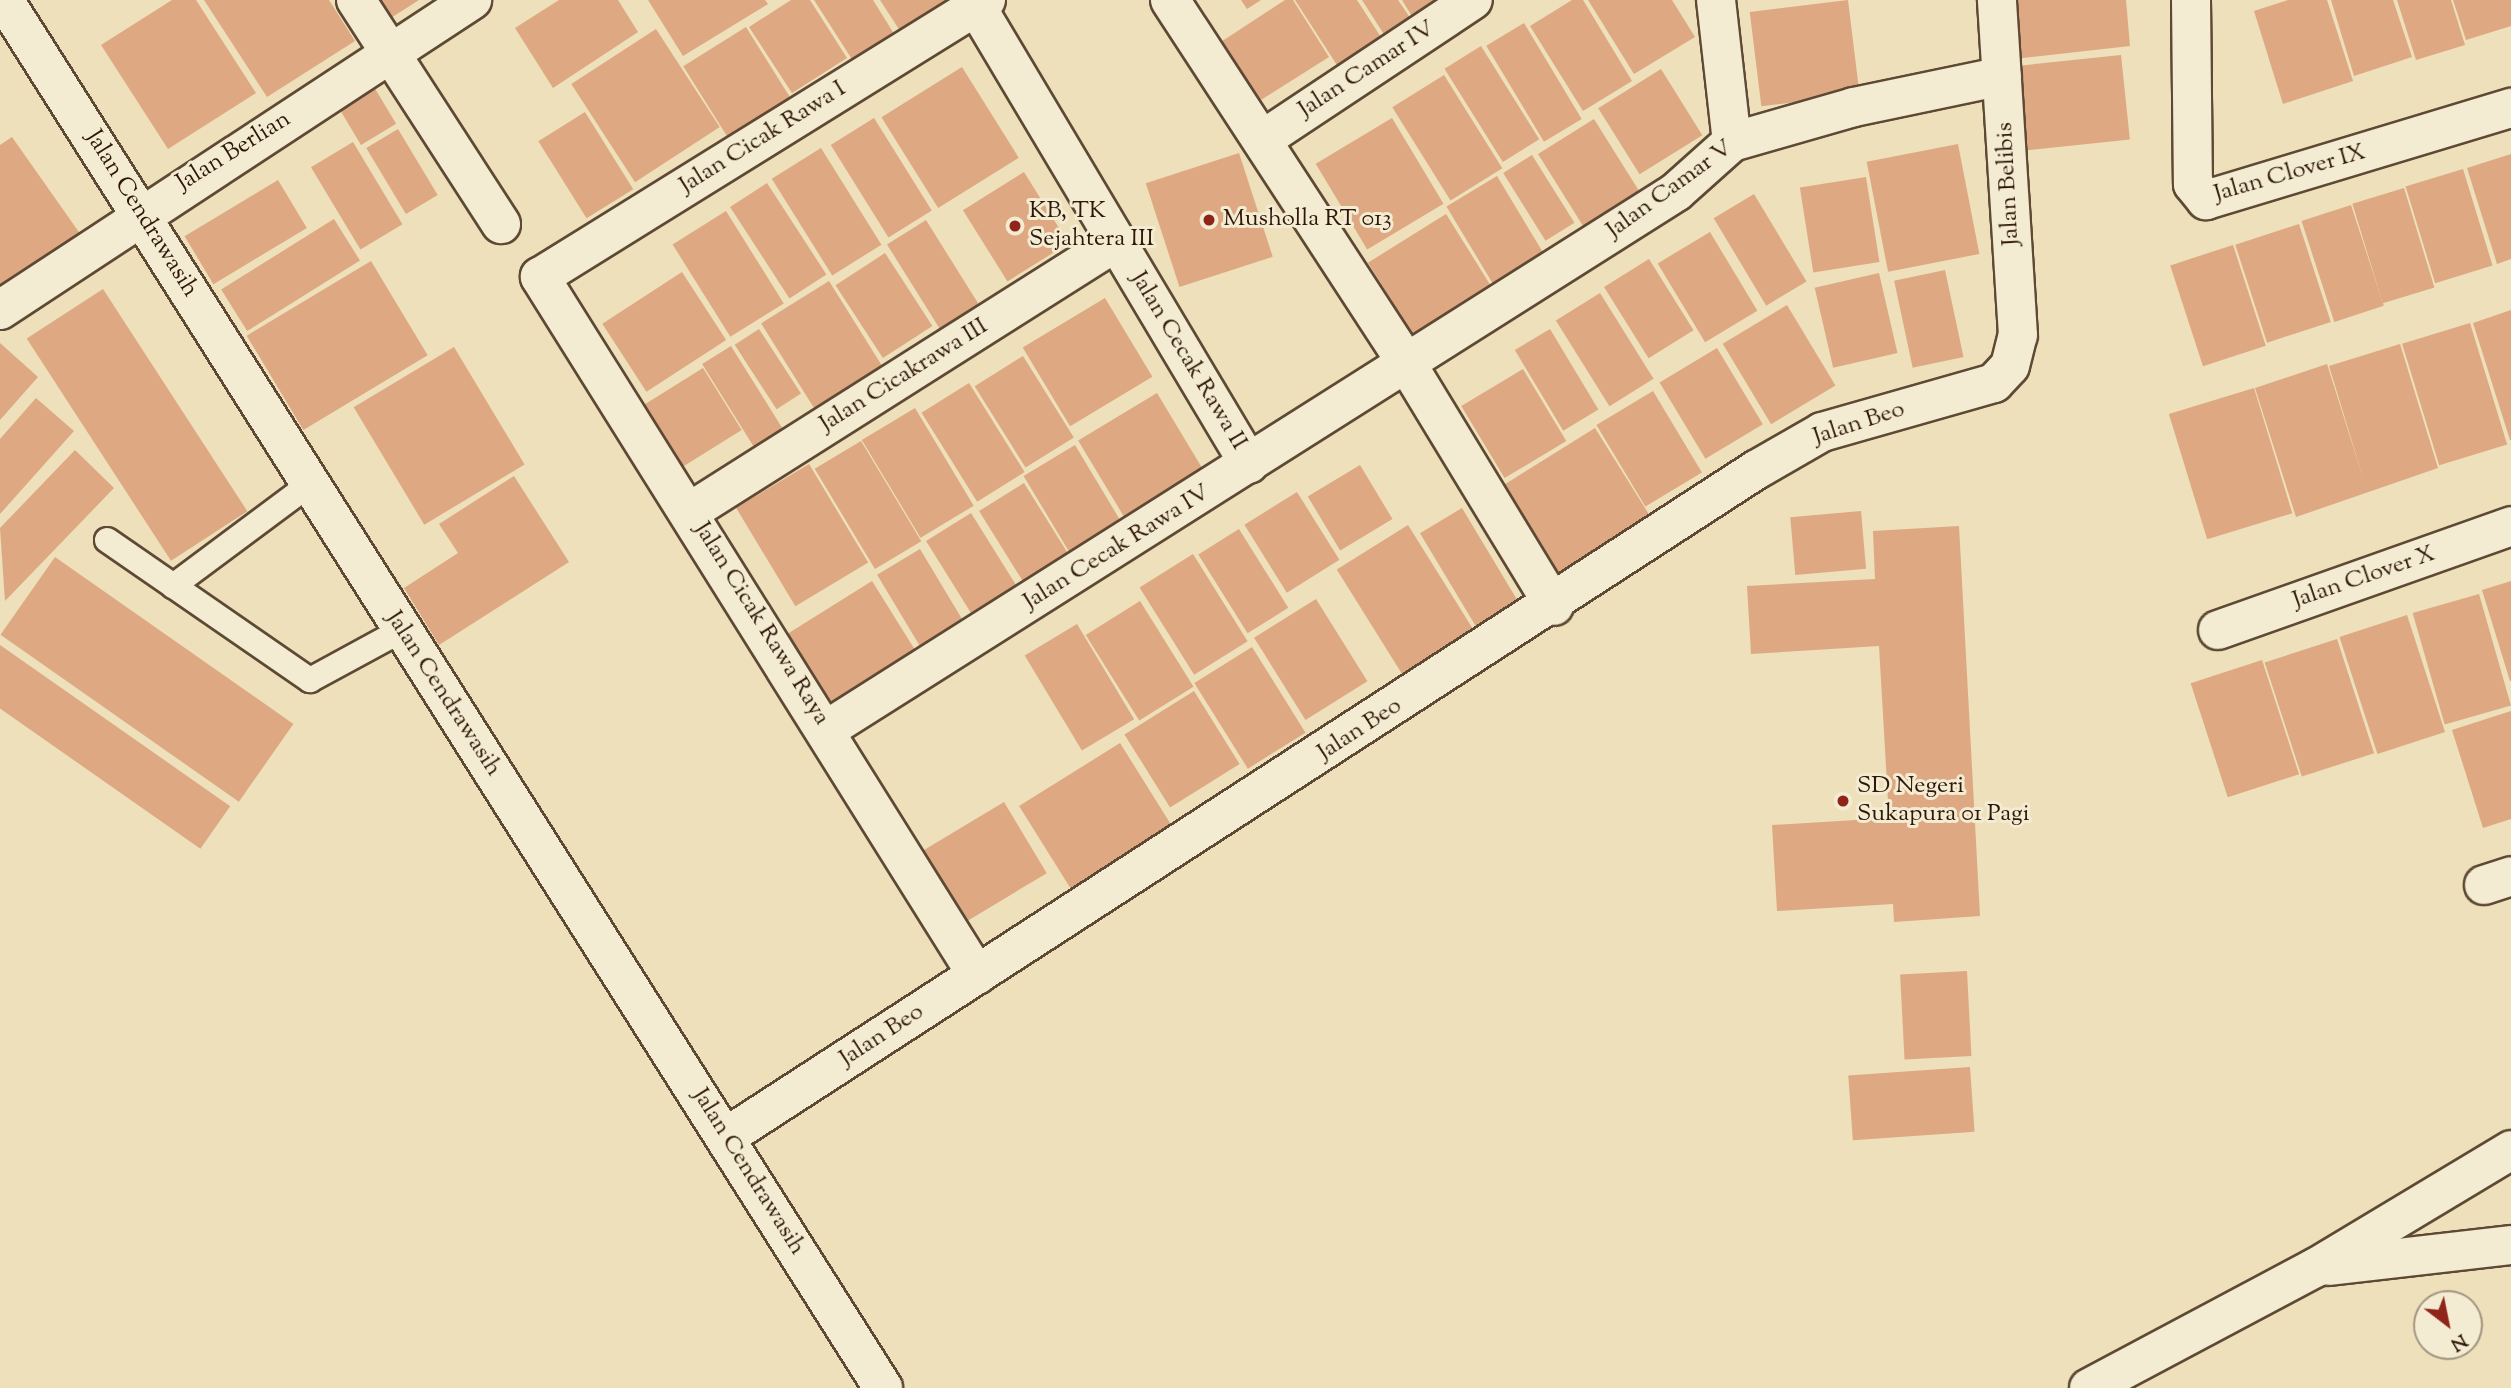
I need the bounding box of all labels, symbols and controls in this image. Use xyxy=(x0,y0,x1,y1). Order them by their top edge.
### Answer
street label: Jalan Camar IV xyxy=(1293,15,1441,125)
street label: Jalan Cicak Rawa I xyxy=(674,75,852,201)
street label: Jalan Berlian xyxy=(172,106,296,198)
street label: Jalan Belibis xyxy=(1991,121,2027,247)
street label: Jalan Cendrawasih xyxy=(78,125,204,303)
street label: Jalan Camar V xyxy=(1601,134,1739,246)
street label: Jalan Clover IX xyxy=(2211,139,2369,209)
place label: KB, TK Sejahtera III xyxy=(1029,198,1154,254)
place label: Musholla RT 013 xyxy=(1223,206,1392,234)
marker: Musholla RT 013 xyxy=(1201,212,1217,228)
marker: KB, TK Sejahtera III xyxy=(1007,218,1023,234)
street label: Jalan Cecak Rawa II xyxy=(1123,267,1253,455)
street label: Jalan Cicakrawa III xyxy=(815,313,993,439)
street label: Jalan Beo xyxy=(1810,396,1908,452)
street label: Jalan Cecak Rawa IV xyxy=(1018,479,1216,617)
street label: Jalan Cicak Rawa Raya xyxy=(687,517,835,731)
street label: Jalan Clover X xyxy=(2289,540,2439,616)
street label: Jalan Cendrawasih xyxy=(379,606,507,782)
street label: Jalan Beo xyxy=(1313,692,1407,768)
place label: SD Negeri Sukapura 01 Pagi xyxy=(1857,773,2030,829)
marker: SD Negeri Sukapura 01 Pagi xyxy=(1835,793,1851,809)
street label: Jalan Beo xyxy=(835,998,929,1074)
street label: Jalan Cendrawasih xyxy=(685,1083,811,1261)
north arrow xyxy=(2413,1290,2483,1360)
text: N xyxy=(2445,1326,2472,1357)

